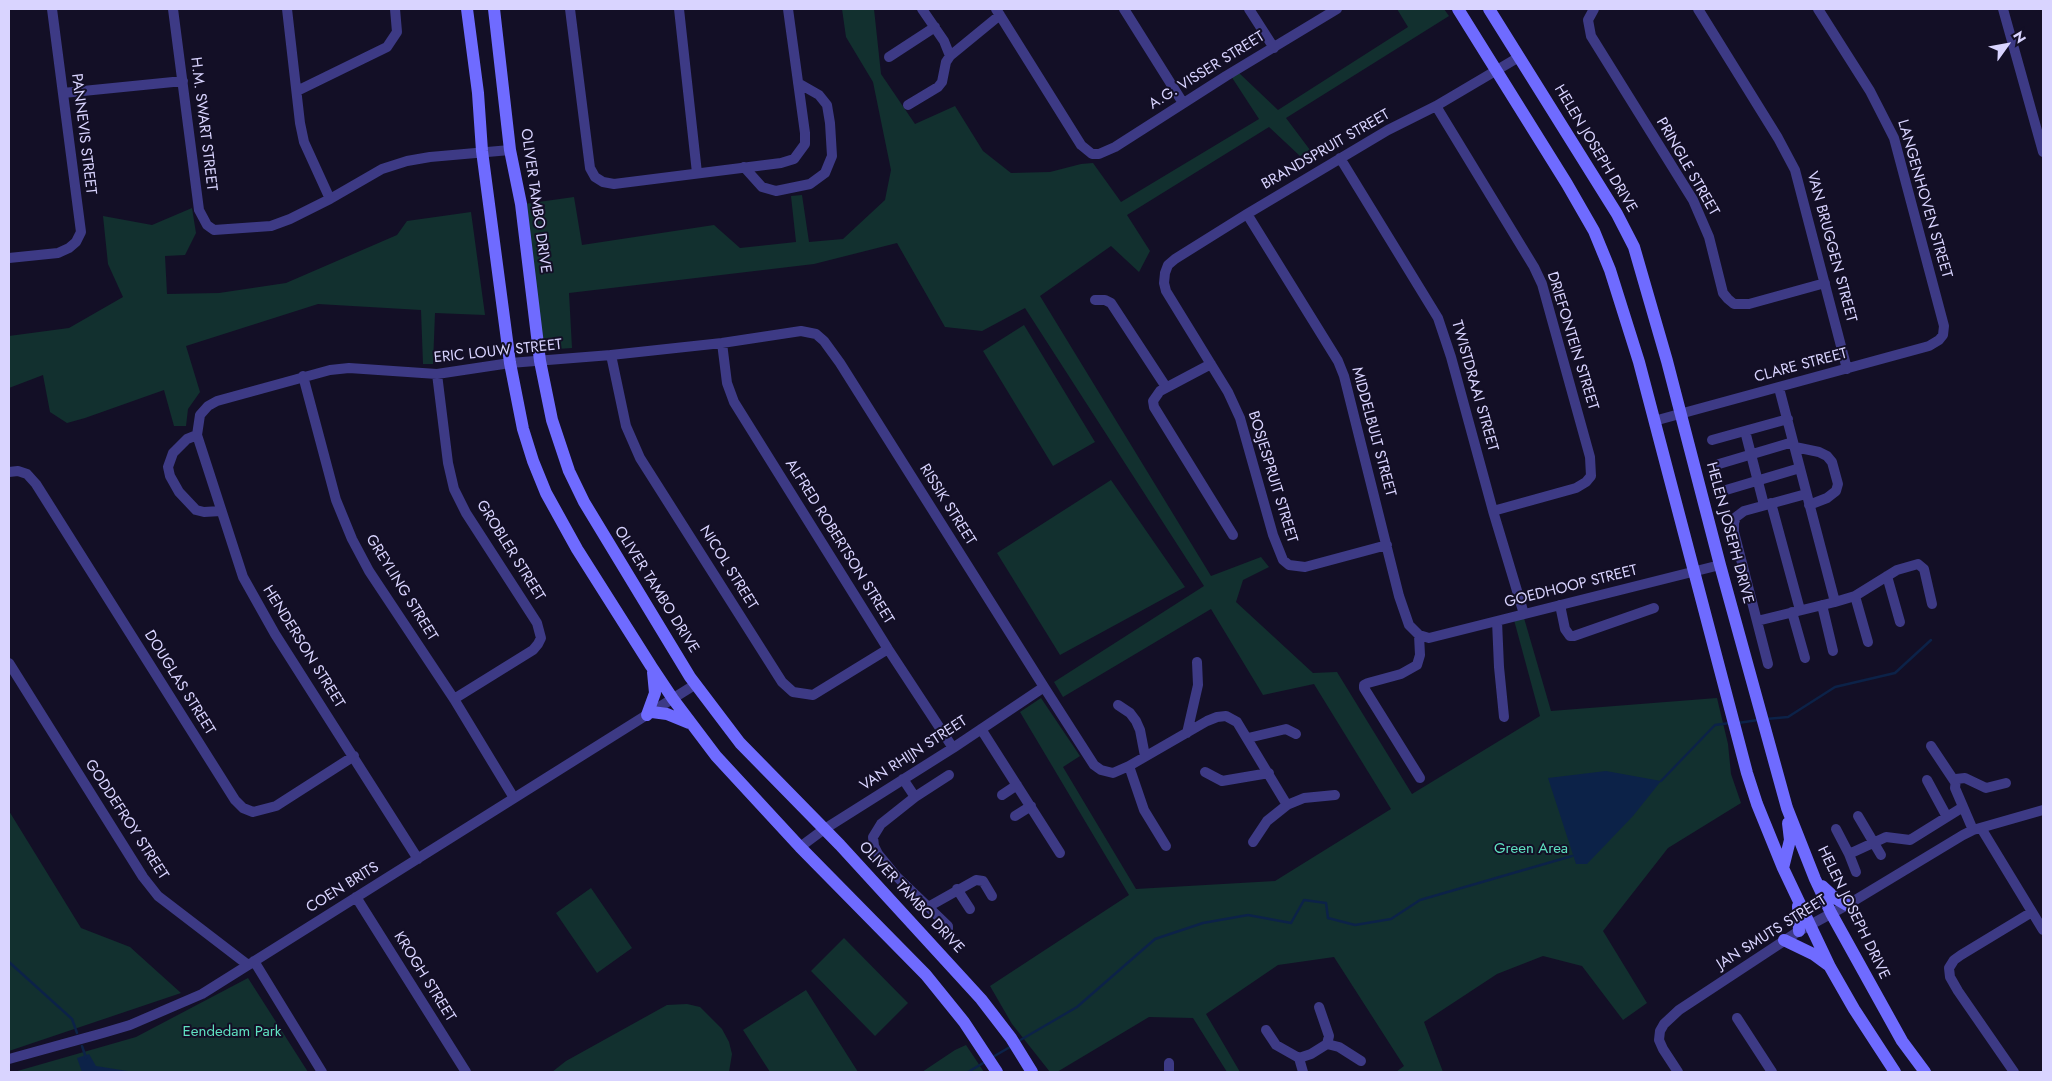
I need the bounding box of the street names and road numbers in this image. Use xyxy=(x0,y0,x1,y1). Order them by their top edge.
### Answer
street label: A.G. VISSER STREET xyxy=(1146,28,1268,114)
street label: H.M. SWART STREET xyxy=(186,56,220,192)
street label: PANNEVIS STREET xyxy=(67,72,99,196)
street label: HELEN JOSEPH DRIVE xyxy=(1550,82,1640,216)
street label: BRANDSPRUIT STREET xyxy=(1259,106,1393,194)
street label: PRINGLE STREET xyxy=(1652,115,1722,219)
street label: LANGENHOVEN STREET xyxy=(1893,118,1955,280)
street label: OLIVER TAMBO DRIVE xyxy=(516,127,554,275)
street label: VAN BRUGGEN STREET xyxy=(1802,170,1860,324)
street label: DRIEFONTEIN STREET xyxy=(1542,270,1602,412)
street label: TWISTDRAAI STREET xyxy=(1447,319,1501,453)
street label: ERIC LOUW STREET xyxy=(433,336,563,368)
street label: CLARE STREET xyxy=(1753,345,1849,387)
street label: MIDDELBULT STREET xyxy=(1347,365,1399,499)
street label: BOSJESPRUIT STREET xyxy=(1243,409,1301,545)
street label: ALFRED ROBERTSON STREET xyxy=(781,456,897,628)
street label: HELEN JOSEPH DRIVE xyxy=(1701,460,1757,606)
street label: RISSIK STREET xyxy=(915,461,979,549)
street label: GROBLER STREET xyxy=(472,497,548,605)
street label: OLIVER TAMBO DRIVE xyxy=(610,523,702,657)
street label: NICOL STREET xyxy=(695,523,761,613)
street label: GREYLING STREET xyxy=(361,532,441,644)
street label: GOEDHOOP STREET xyxy=(1503,562,1639,612)
street label: HENDERSON STREET xyxy=(258,583,348,711)
street label: DOUGLAS STREET xyxy=(140,627,218,739)
street label: VAN RHIJN STREET xyxy=(857,713,971,795)
street label: GODDEFROY STREET xyxy=(80,757,172,883)
street label: OLIVER TAMBO DRIVE xyxy=(855,838,967,958)
street label: HELEN JOSEPH DRIVE xyxy=(1813,843,1893,983)
street label: COEN BRITS xyxy=(303,859,383,917)
street label: JAN SMUTS STREET xyxy=(1714,892,1830,974)
street label: KROGH STREET xyxy=(389,929,459,1025)

